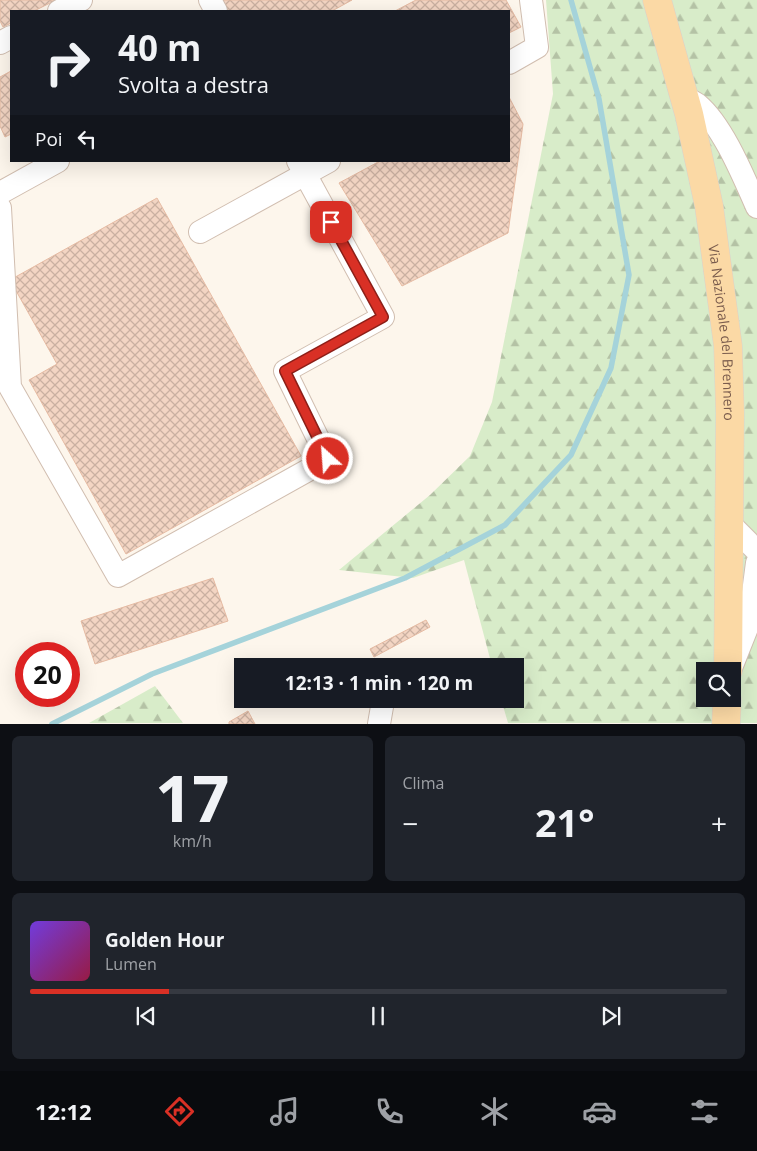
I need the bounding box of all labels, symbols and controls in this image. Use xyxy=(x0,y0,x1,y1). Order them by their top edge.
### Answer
text: 40 m xyxy=(118,24,201,71)
icon: right xyxy=(35,30,100,95)
text: Svolta a destra xyxy=(118,69,269,99)
icon: left xyxy=(73,125,101,153)
text: Poi xyxy=(35,126,63,152)
pin xyxy=(310,201,352,243)
icon: arrive xyxy=(317,208,345,236)
street label: Via Nazionale del Brennero xyxy=(705,243,740,421)
position arrow xyxy=(301,432,353,484)
speed limit sign: 20 xyxy=(15,642,80,707)
map controls xyxy=(696,662,741,707)
button: search xyxy=(696,662,741,707)
text: 12:13 · 1 min · 120 m xyxy=(285,670,473,696)
text: 17 xyxy=(155,753,229,841)
text: Clima xyxy=(403,772,444,794)
text: 21° xyxy=(535,796,595,848)
text: − xyxy=(403,804,419,842)
text: + xyxy=(711,804,727,842)
text: km/h xyxy=(173,830,212,852)
text: Golden Hour xyxy=(105,927,224,953)
text: Lumen xyxy=(105,953,157,975)
icon: previous xyxy=(132,1002,160,1030)
icon: pause xyxy=(364,1002,392,1030)
icon: next xyxy=(597,1002,625,1030)
icon: directions xyxy=(162,1094,197,1129)
icon: music xyxy=(267,1094,302,1129)
icon: phone xyxy=(372,1094,407,1129)
icon: climate xyxy=(477,1094,512,1129)
icon: car xyxy=(582,1094,617,1129)
icon: filters xyxy=(687,1094,722,1129)
text: 12:12 xyxy=(35,1096,92,1126)

